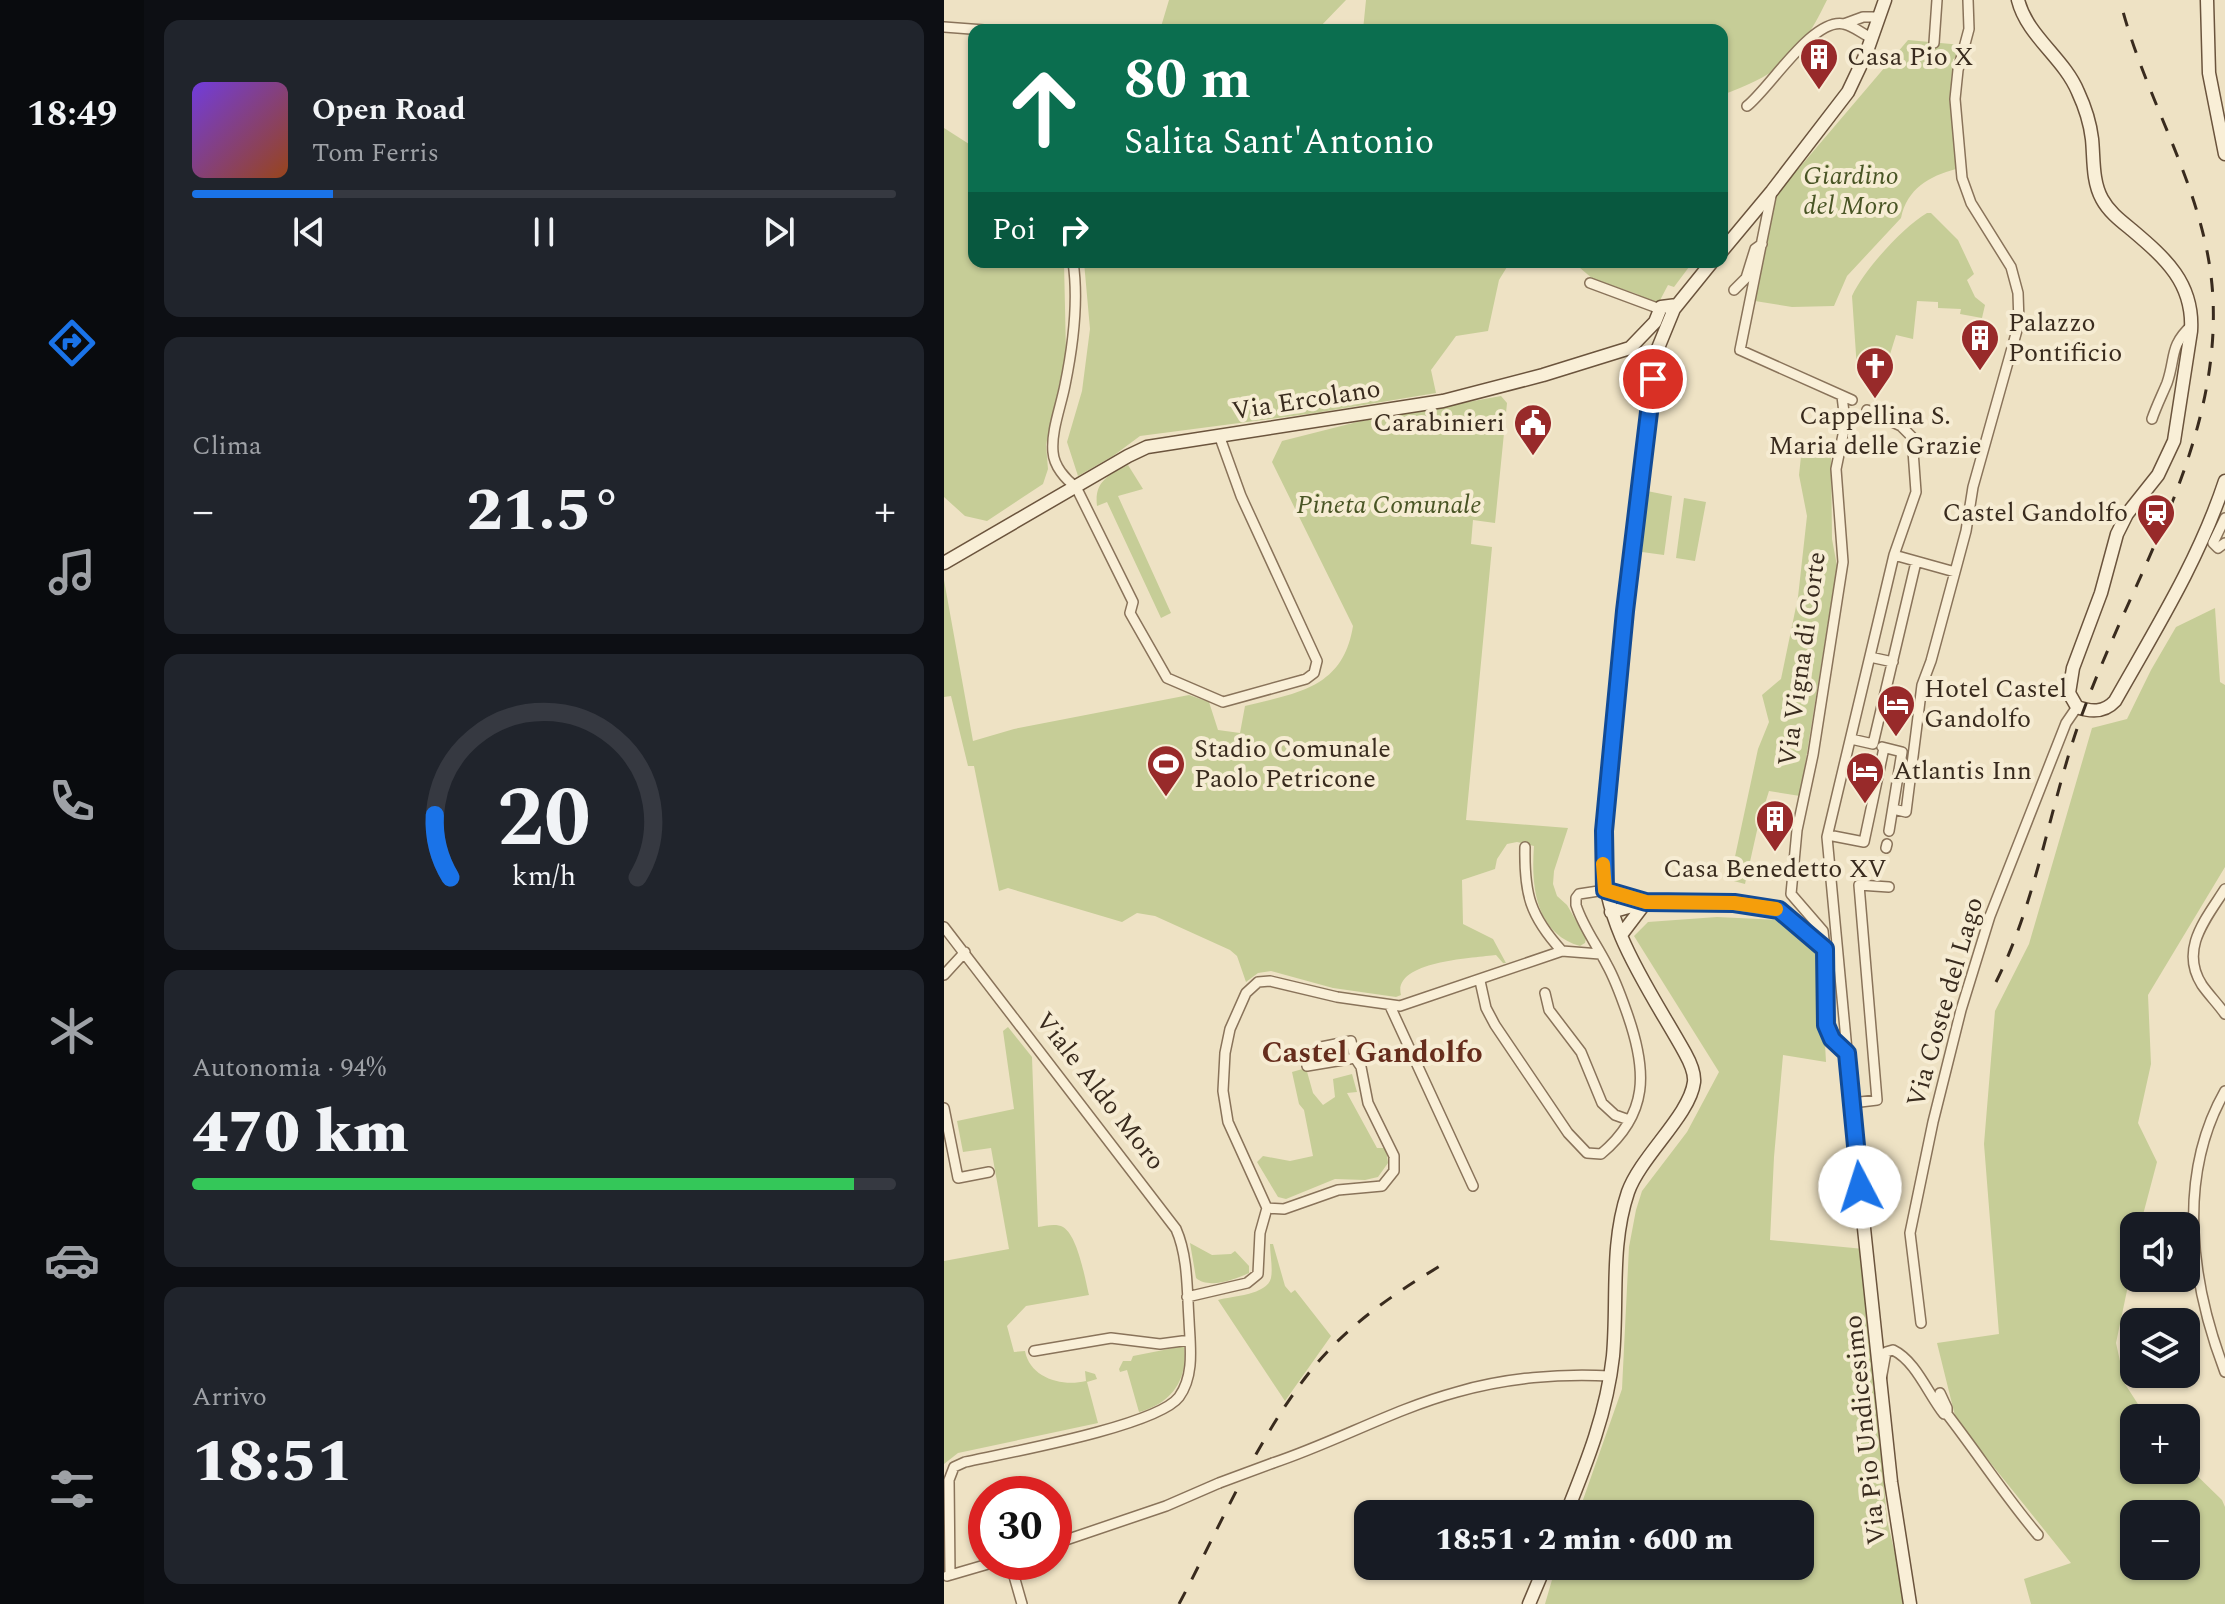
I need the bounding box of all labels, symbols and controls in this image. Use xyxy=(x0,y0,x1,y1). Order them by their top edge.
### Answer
building icon: Casa Pio X xyxy=(1798,36,1840,91)
place label: Casa Pio X xyxy=(1847,37,1974,77)
text: 80 m xyxy=(1124,38,1251,123)
icon: ahead xyxy=(992,56,1096,160)
text: 18:49 xyxy=(27,87,117,142)
text: Open Road xyxy=(312,87,466,133)
text: Salita Sant'Antonio xyxy=(1124,115,1434,170)
text: Tom Ferris xyxy=(312,133,439,173)
park label: Giardino del Moro xyxy=(1803,156,1899,226)
text: Poi xyxy=(992,207,1036,253)
icon: right xyxy=(1052,208,1096,252)
icon: previous xyxy=(287,210,331,254)
icon: pause xyxy=(522,210,566,254)
icon: next xyxy=(757,210,801,254)
place label: Palazzo Pontificio xyxy=(2008,303,2122,373)
icon: directions xyxy=(44,315,100,371)
building icon: Palazzo Pontificio xyxy=(1959,317,2001,372)
pin xyxy=(1619,345,1687,413)
church icon: Cappellina S. Maria delle Grazie xyxy=(1854,345,1896,400)
icon: arrive xyxy=(1631,357,1675,401)
street label: Via Ercolano xyxy=(1229,369,1383,431)
place label: Cappellina S. Maria delle Grazie xyxy=(1768,396,1982,466)
public building icon: Carabinieri xyxy=(1512,402,1554,457)
place label: Carabinieri xyxy=(1373,403,1505,443)
text: Clima xyxy=(192,426,262,466)
text: 21.5° xyxy=(467,465,621,557)
text: − xyxy=(192,478,214,545)
text: + xyxy=(874,478,896,545)
park label: Pineta Comunale xyxy=(1296,485,1482,525)
station icon: Castel Gandolfo xyxy=(2135,492,2177,547)
place label: Castel Gandolfo xyxy=(1943,493,2128,533)
icon: music xyxy=(44,544,100,600)
street label: Via Vigna di Corte xyxy=(1767,549,1837,769)
place label: Hotel Castel Gandolfo xyxy=(1924,669,2067,739)
hotel icon: Hotel Castel Gandolfo xyxy=(1875,683,1917,738)
place label: Stadio Comunale Paolo Petricone xyxy=(1194,729,1391,799)
sports icon: Stadio Comunale Paolo Petricone xyxy=(1145,743,1187,798)
hotel icon: Atlantis Inn xyxy=(1844,750,1886,805)
place label: Atlantis Inn xyxy=(1893,751,2032,791)
text: 20 xyxy=(497,756,591,883)
icon: phone xyxy=(44,773,100,829)
building icon: Casa Benedetto XV xyxy=(1754,798,1796,853)
place label: Casa Benedetto XV xyxy=(1663,849,1887,889)
text: km/h xyxy=(512,855,576,898)
street label: Via Coste del Lago xyxy=(1896,892,1994,1112)
icon: climate xyxy=(44,1003,100,1059)
street label: Viale Aldo Moro xyxy=(1025,1003,1175,1179)
district label: Castel Gandolfo xyxy=(1261,1030,1483,1076)
text: Autonomia · 94% xyxy=(192,1048,386,1088)
text: 470 km xyxy=(192,1087,409,1179)
position arrow xyxy=(1818,1145,1902,1229)
map controls xyxy=(2120,1212,2200,1580)
button: sound xyxy=(2120,1212,2200,1292)
icon: car xyxy=(44,1232,100,1288)
button: layers xyxy=(2120,1308,2200,1388)
street label: Via Pio Undicesimo xyxy=(1833,1313,1897,1547)
text: Arrivo xyxy=(192,1377,267,1417)
button: + xyxy=(2120,1404,2200,1484)
text: 18:51 xyxy=(192,1416,353,1508)
icon: filters xyxy=(44,1461,100,1517)
speed limit sign: 30 xyxy=(968,1476,1072,1580)
button: − xyxy=(2120,1500,2200,1580)
text: 18:51 · 2 min · 600 m xyxy=(1435,1517,1733,1563)

